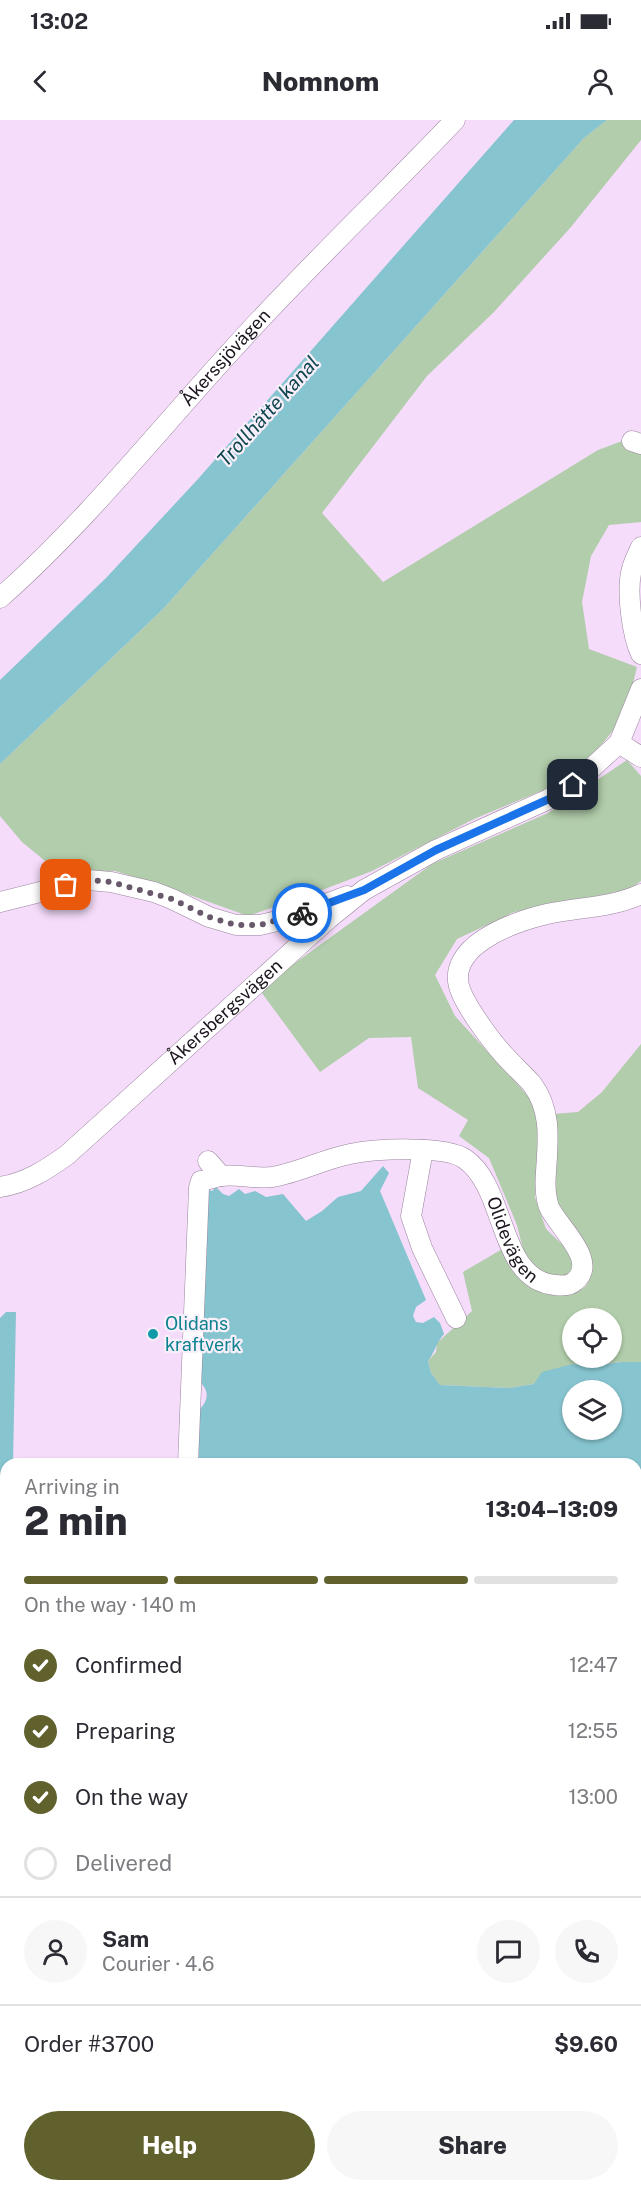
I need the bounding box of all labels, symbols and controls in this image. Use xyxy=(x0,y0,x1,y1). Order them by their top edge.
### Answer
text: 13:02 xyxy=(30,8,88,34)
icon: back xyxy=(24,65,57,98)
text: Nomnom xyxy=(262,65,379,97)
icon: person xyxy=(584,65,617,98)
street label: Åkerssjövägen xyxy=(175,305,274,410)
water label: Trollhätte kanal xyxy=(212,351,324,471)
pin xyxy=(547,759,598,810)
icon: home xyxy=(556,768,589,801)
pin xyxy=(40,859,91,910)
icon: bag xyxy=(49,868,82,901)
courier xyxy=(272,883,332,943)
icon: bike xyxy=(286,897,319,930)
street label: Åkersbergsvägen xyxy=(162,955,286,1069)
street label: Olidevägen xyxy=(483,1193,542,1287)
map controls xyxy=(562,1308,622,1440)
button: locate xyxy=(562,1308,622,1368)
place label: Olidans kraftverk xyxy=(165,1313,241,1355)
marker: Olidans kraftverk xyxy=(146,1327,160,1341)
button: layers xyxy=(562,1380,622,1440)
text: Arriving in xyxy=(24,1475,119,1499)
text: 13:04–13:09 xyxy=(486,1496,618,1522)
text: 2 min xyxy=(24,1498,128,1544)
text: On the way · 140 m xyxy=(24,1593,196,1617)
icon: check xyxy=(24,1649,57,1682)
text: Confirmed xyxy=(75,1652,182,1678)
text: 12:47 xyxy=(569,1653,618,1677)
icon: check xyxy=(24,1715,57,1748)
text: Preparing xyxy=(75,1718,176,1744)
text: 12:55 xyxy=(568,1719,618,1743)
icon: check xyxy=(24,1781,57,1814)
text: On the way xyxy=(75,1784,188,1810)
text: 13:00 xyxy=(568,1785,618,1809)
text: Delivered xyxy=(75,1850,172,1876)
button: person xyxy=(24,1920,87,1983)
button: chat xyxy=(477,1920,540,1983)
button: phone xyxy=(555,1920,618,1983)
text: Sam xyxy=(102,1926,149,1952)
text: Courier · 4.6 xyxy=(102,1952,214,1976)
text: Order #3700 xyxy=(24,2031,154,2057)
text: $9.60 xyxy=(554,2031,618,2057)
button: Help xyxy=(24,2111,315,2180)
button: Share xyxy=(327,2111,618,2180)

